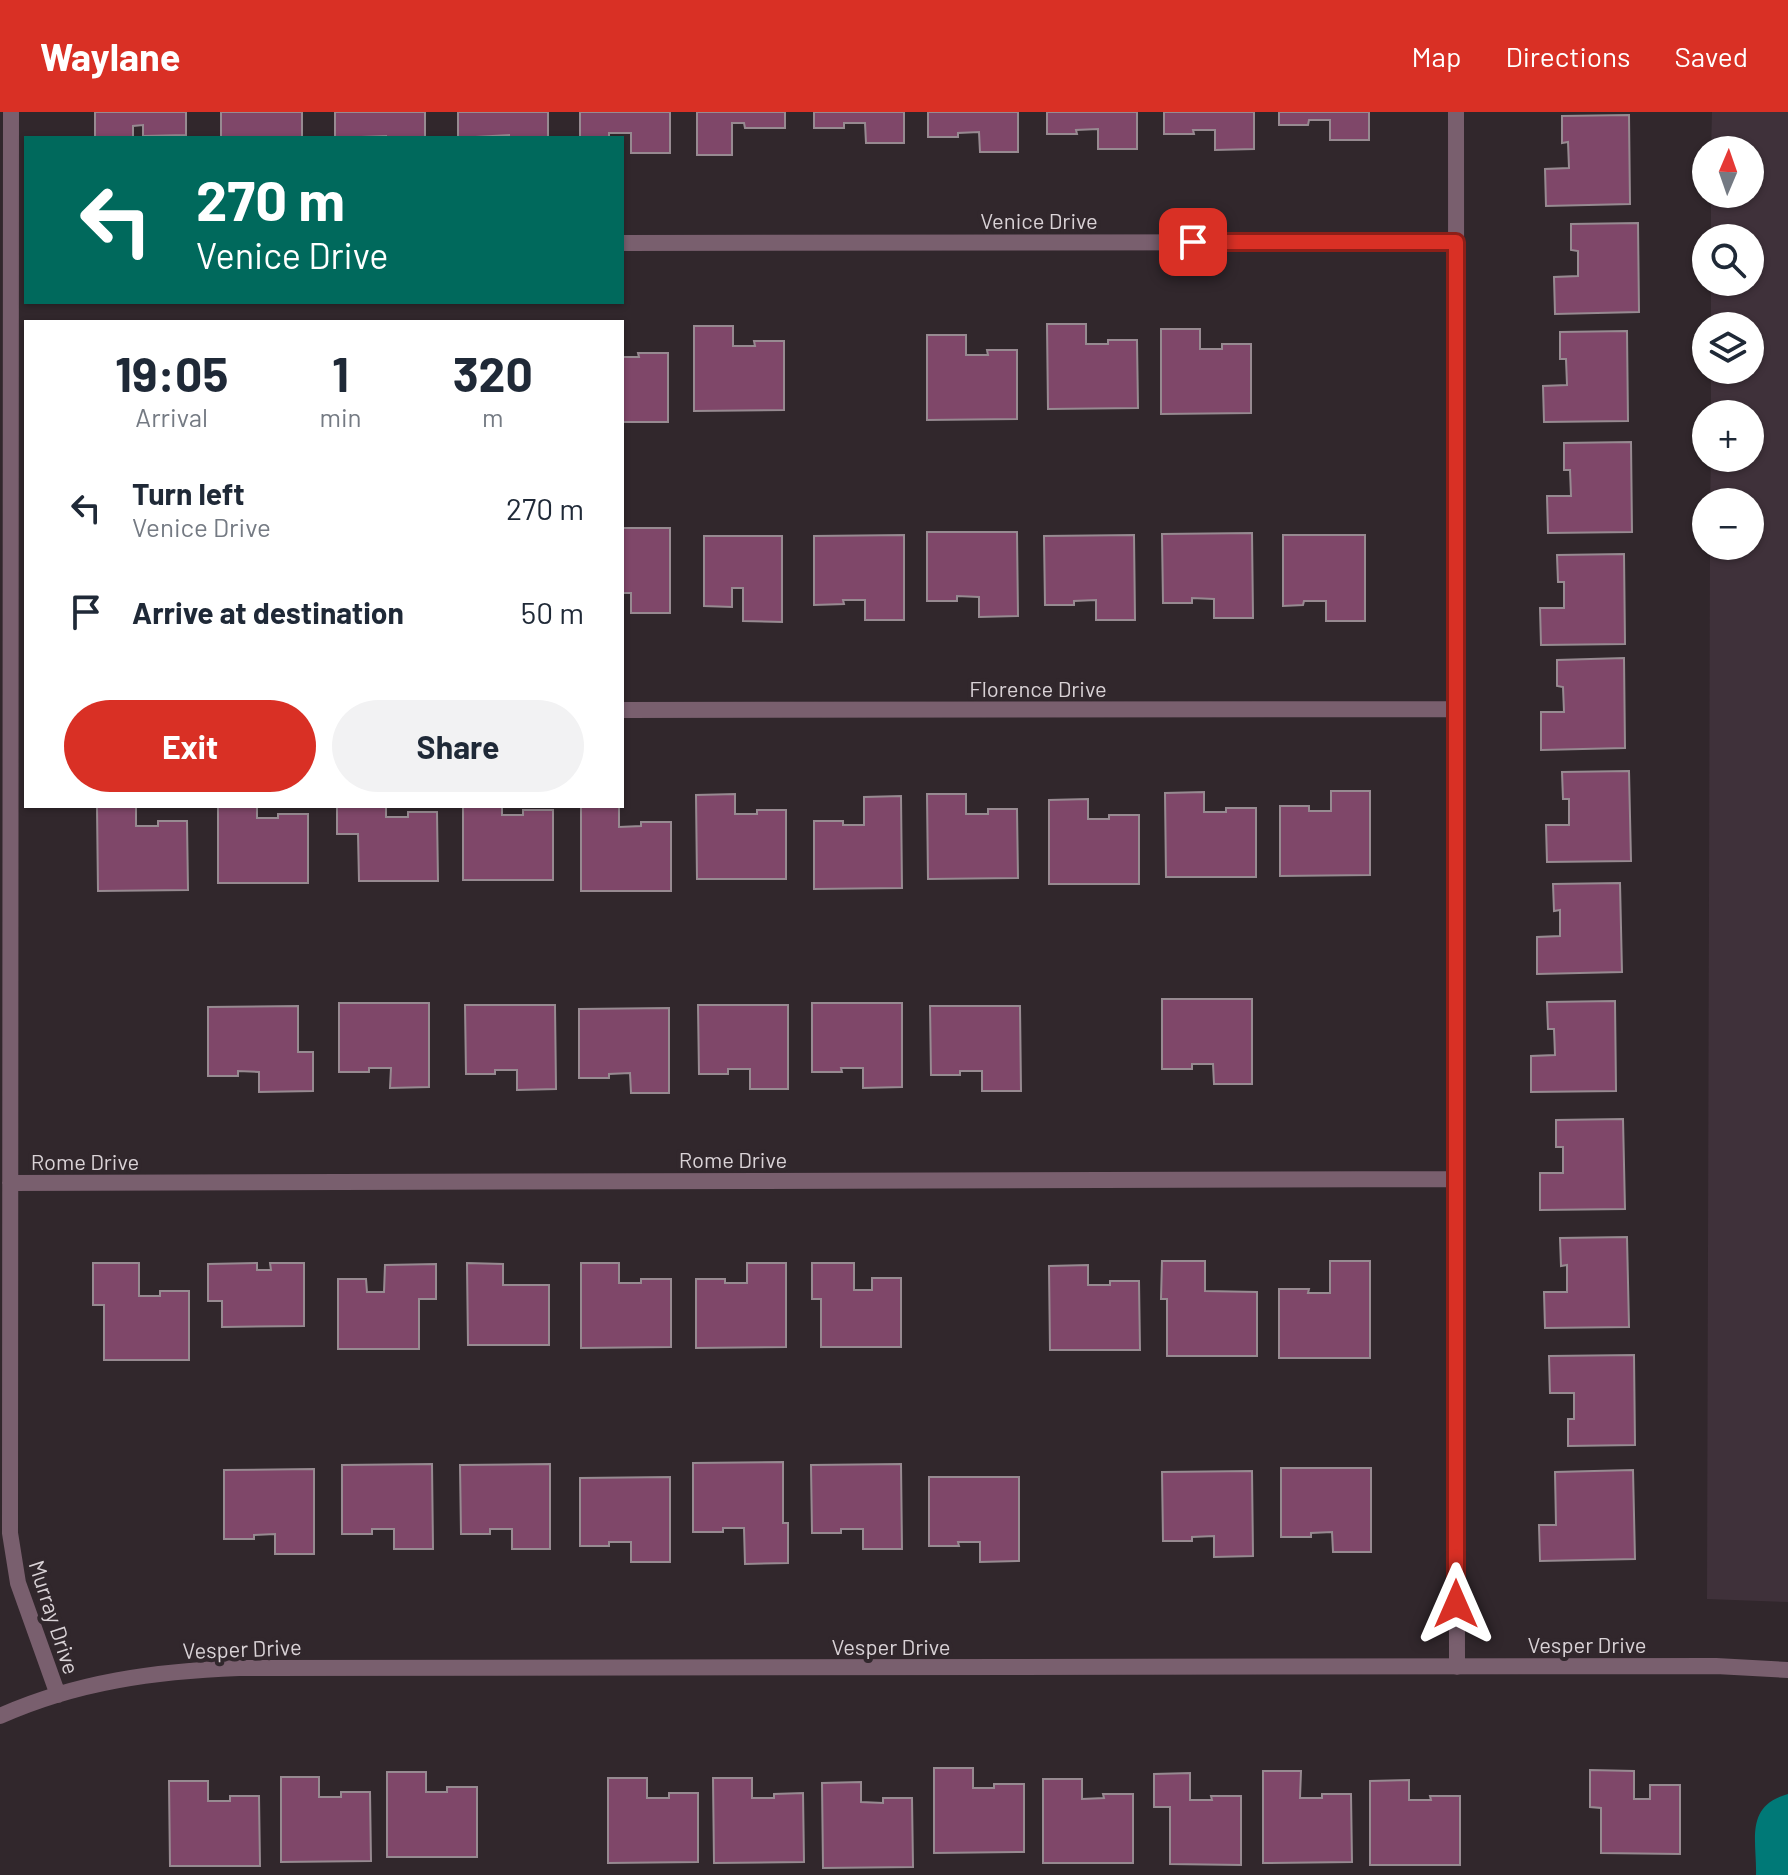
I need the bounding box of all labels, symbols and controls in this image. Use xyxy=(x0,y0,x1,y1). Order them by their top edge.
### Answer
text: Waylane xyxy=(40,33,181,79)
text: Map xyxy=(1412,39,1461,73)
text: Directions xyxy=(1505,39,1631,73)
text: Saved xyxy=(1675,39,1748,73)
north arrow xyxy=(1692,136,1764,208)
map controls xyxy=(1692,136,1764,560)
text: 270 m xyxy=(196,165,345,232)
icon: left xyxy=(64,168,168,272)
street label: Venice Drive xyxy=(980,207,1098,233)
pin xyxy=(1159,208,1227,276)
icon: arrive xyxy=(1171,220,1215,264)
button: search xyxy=(1692,224,1764,296)
text: Venice Drive xyxy=(196,233,388,276)
button: layers xyxy=(1692,312,1764,384)
text: 19:05 xyxy=(115,344,228,402)
text: 1 xyxy=(332,344,349,402)
text: 320 xyxy=(453,344,533,402)
button: + xyxy=(1692,400,1764,472)
text: Arrival xyxy=(135,401,208,432)
text: min xyxy=(319,401,362,432)
text: m xyxy=(482,401,504,432)
text: Turn left xyxy=(132,475,245,511)
icon: left xyxy=(64,486,108,530)
button: − xyxy=(1692,488,1764,560)
text: 270 m xyxy=(506,490,584,526)
text: Venice Drive xyxy=(132,511,271,542)
icon: arrive xyxy=(64,590,108,634)
text: Arrive at destination xyxy=(132,594,404,630)
text: 50 m xyxy=(521,594,584,630)
street label: Florence Drive xyxy=(969,675,1107,701)
button: Exit xyxy=(64,700,316,792)
button: Share xyxy=(332,700,584,792)
street label: Rome Drive xyxy=(679,1146,787,1172)
street label: Rome Drive xyxy=(31,1148,139,1174)
street label: Murray Drive xyxy=(24,1557,86,1677)
position arrow xyxy=(1414,1562,1498,1646)
street label: Vesper Drive xyxy=(1527,1631,1647,1657)
street label: Vesper Drive xyxy=(182,1633,302,1663)
street label: Vesper Drive xyxy=(831,1633,951,1659)

